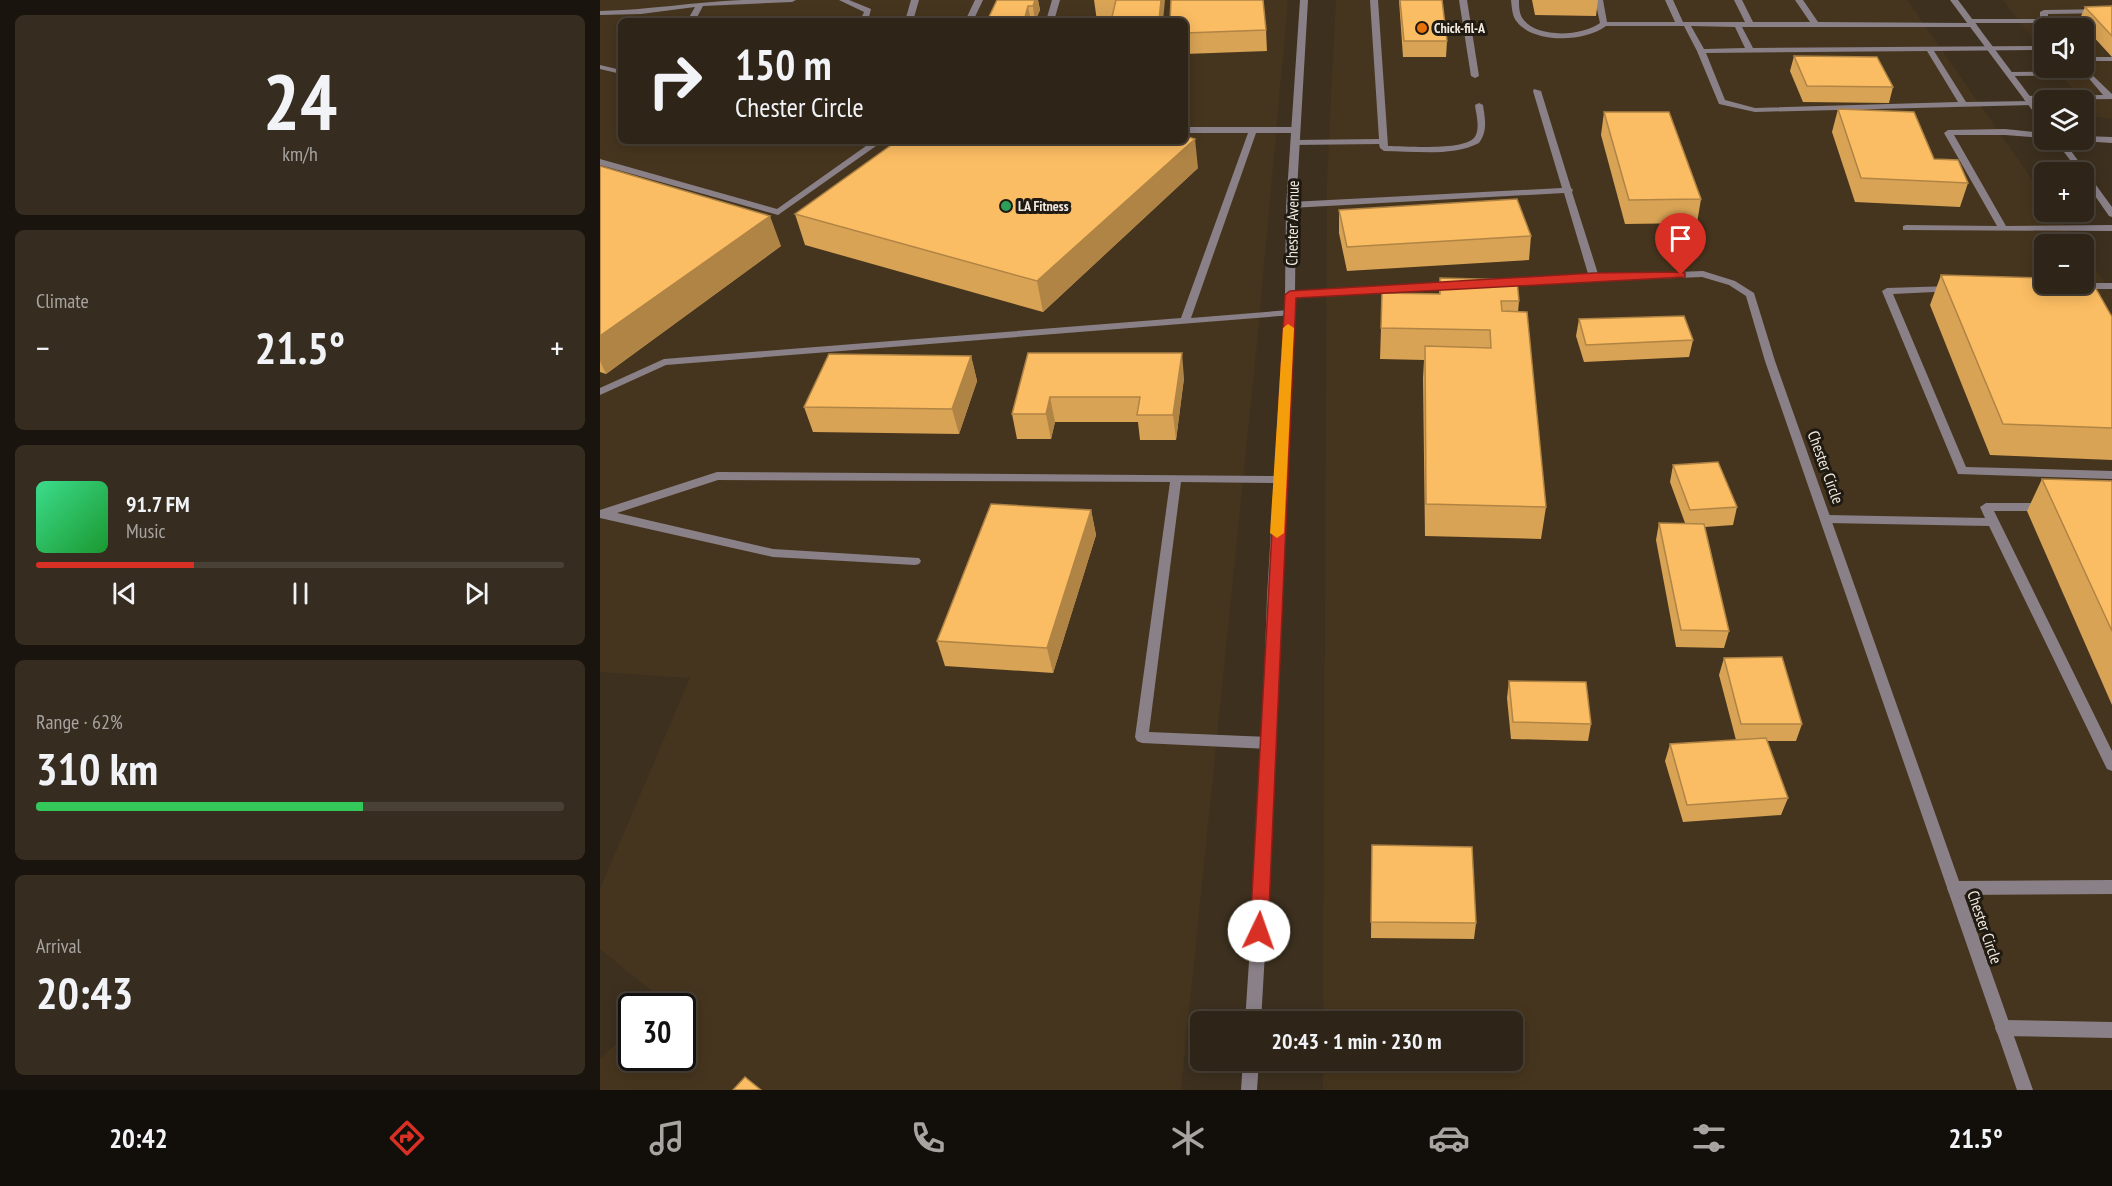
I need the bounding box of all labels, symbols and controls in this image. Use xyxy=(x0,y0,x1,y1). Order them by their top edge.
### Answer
map controls xyxy=(2034,18,2094,294)
button: sound xyxy=(2034,18,2094,78)
place label: Chick-fil-A xyxy=(1434,19,1486,37)
marker: Chick-fil-A xyxy=(1415,21,1429,35)
text: 150 m xyxy=(735,37,832,92)
icon: right xyxy=(636,42,714,120)
text: 24 xyxy=(263,51,337,152)
text: Chester Circle xyxy=(735,90,864,124)
button: layers xyxy=(2034,90,2094,150)
text: km/h xyxy=(282,141,318,167)
button: + xyxy=(2034,162,2094,222)
street label: Chester Avenue xyxy=(1281,180,1303,266)
place label: LA Fitness xyxy=(1018,197,1069,215)
marker: LA Fitness xyxy=(999,199,1013,213)
pin xyxy=(1655,213,1706,275)
icon: arrive xyxy=(1664,222,1697,255)
button: − xyxy=(2034,234,2094,294)
text: Climate xyxy=(36,288,89,314)
text: 21.5° xyxy=(255,318,345,376)
text: − xyxy=(36,326,50,369)
text: + xyxy=(550,326,564,369)
street label: Chester Circle xyxy=(1804,428,1848,506)
text: 91.7 FM xyxy=(126,490,190,518)
text: Music xyxy=(126,518,166,544)
icon: previous xyxy=(108,577,141,610)
icon: pause xyxy=(284,577,317,610)
icon: next xyxy=(460,577,493,610)
text: Range · 62% xyxy=(36,709,123,735)
text: 310 km xyxy=(36,739,158,797)
street label: Chester Circle xyxy=(1963,888,2007,966)
position arrow xyxy=(1227,899,1291,963)
text: Arrival xyxy=(36,933,81,959)
text: 20:43 xyxy=(36,963,133,1021)
speed limit sign: 30 xyxy=(618,993,696,1071)
text: 20:43 · 1 min · 230 m xyxy=(1271,1027,1442,1055)
icon: directions xyxy=(386,1117,428,1159)
icon: music xyxy=(646,1117,688,1159)
icon: phone xyxy=(907,1117,949,1159)
icon: climate xyxy=(1167,1117,1209,1159)
icon: car xyxy=(1428,1117,1470,1159)
icon: filters xyxy=(1688,1117,1730,1159)
text: 20:42 xyxy=(109,1121,168,1155)
text: 21.5° xyxy=(1948,1121,2003,1155)

